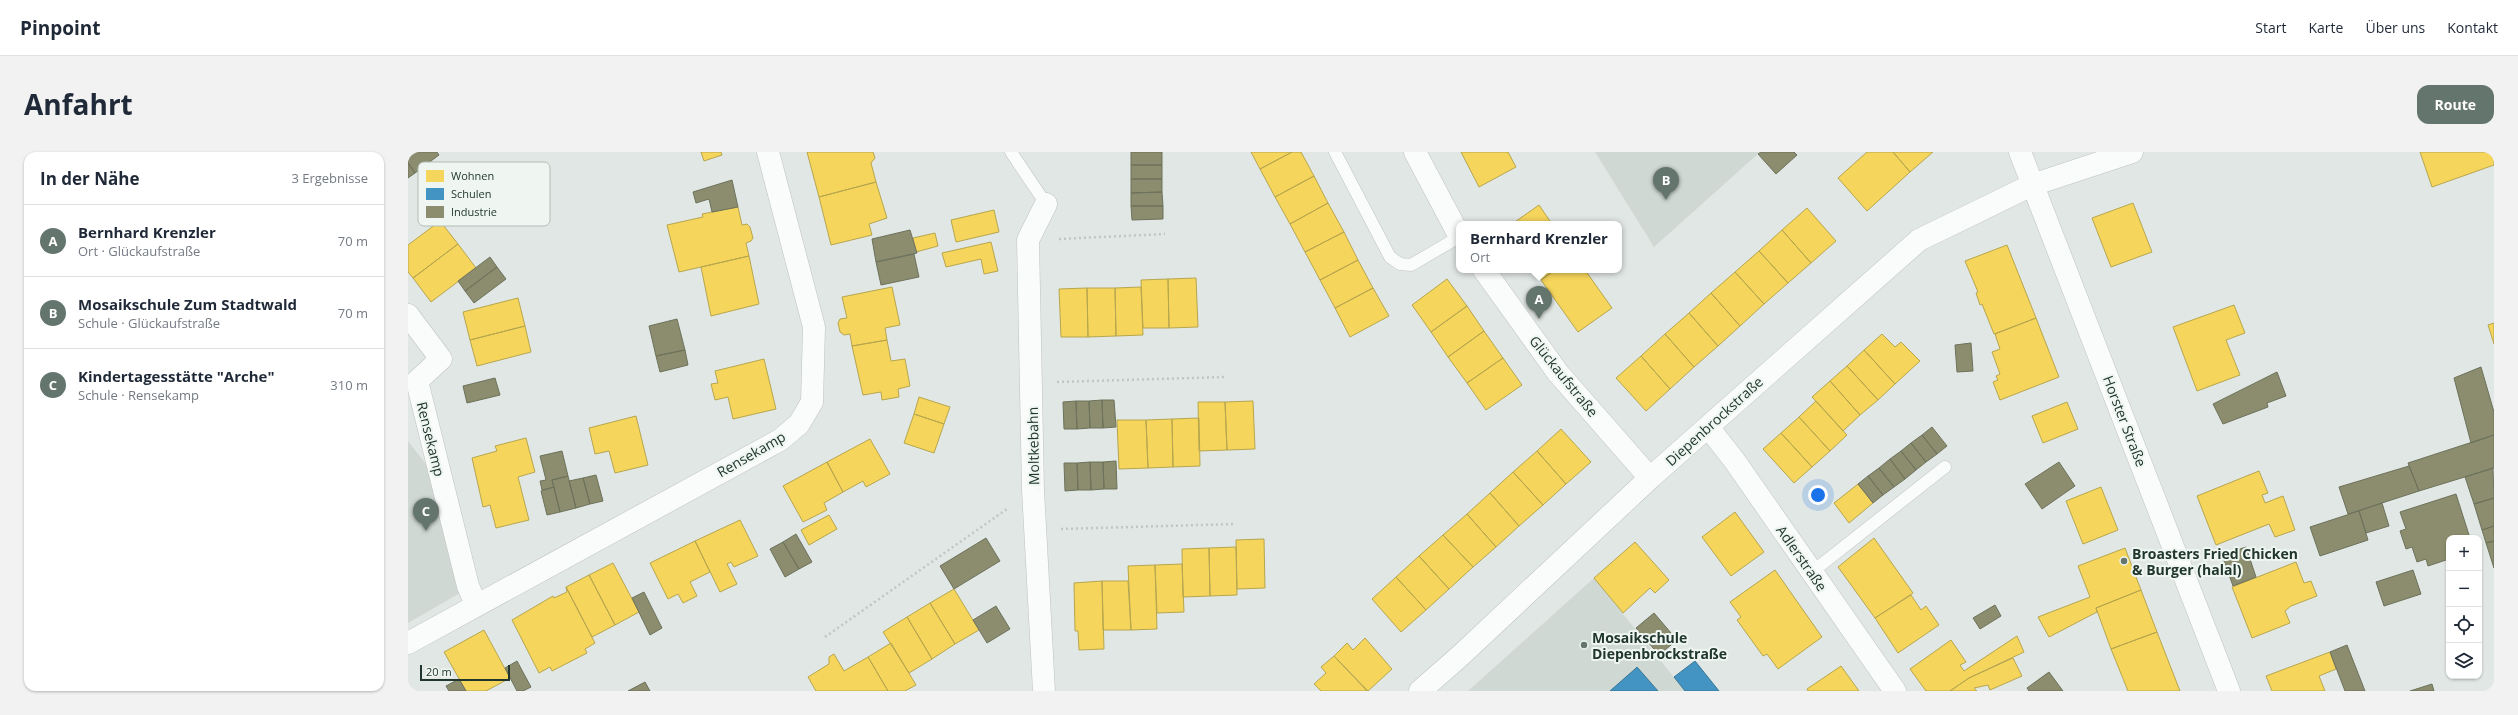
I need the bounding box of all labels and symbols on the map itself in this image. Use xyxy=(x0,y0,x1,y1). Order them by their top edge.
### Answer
legend xyxy=(418,162,550,226)
pin: B xyxy=(1653,167,1679,200)
text: Wohnen xyxy=(451,168,494,183)
text: Schulen xyxy=(451,186,492,201)
text: Industrie xyxy=(451,204,497,219)
pin: A xyxy=(1526,286,1552,319)
street label: Glückaufstraße xyxy=(1525,331,1603,421)
street label: Diepenbrockstraße xyxy=(1661,372,1767,470)
street label: Horster Straße xyxy=(2099,373,2151,469)
street label: Rensekamp xyxy=(413,400,449,478)
street label: Moltkebahn xyxy=(1023,407,1043,485)
street label: Rensekamp xyxy=(713,427,789,481)
your location xyxy=(1808,485,1828,505)
pin: C xyxy=(413,498,439,531)
street label: Adlerstraße xyxy=(1772,521,1832,595)
place label: Broasters Fried Chicken & Burger (halal) xyxy=(2132,544,2298,579)
marker: Broasters Fried Chicken & Burger (halal) xyxy=(2119,556,2129,566)
place label: Mosaikschule Diepenbrockstraße xyxy=(1592,628,1727,663)
marker: Mosaikschule Diepenbrockstraße xyxy=(1579,640,1589,650)
scale bar xyxy=(420,663,510,682)

